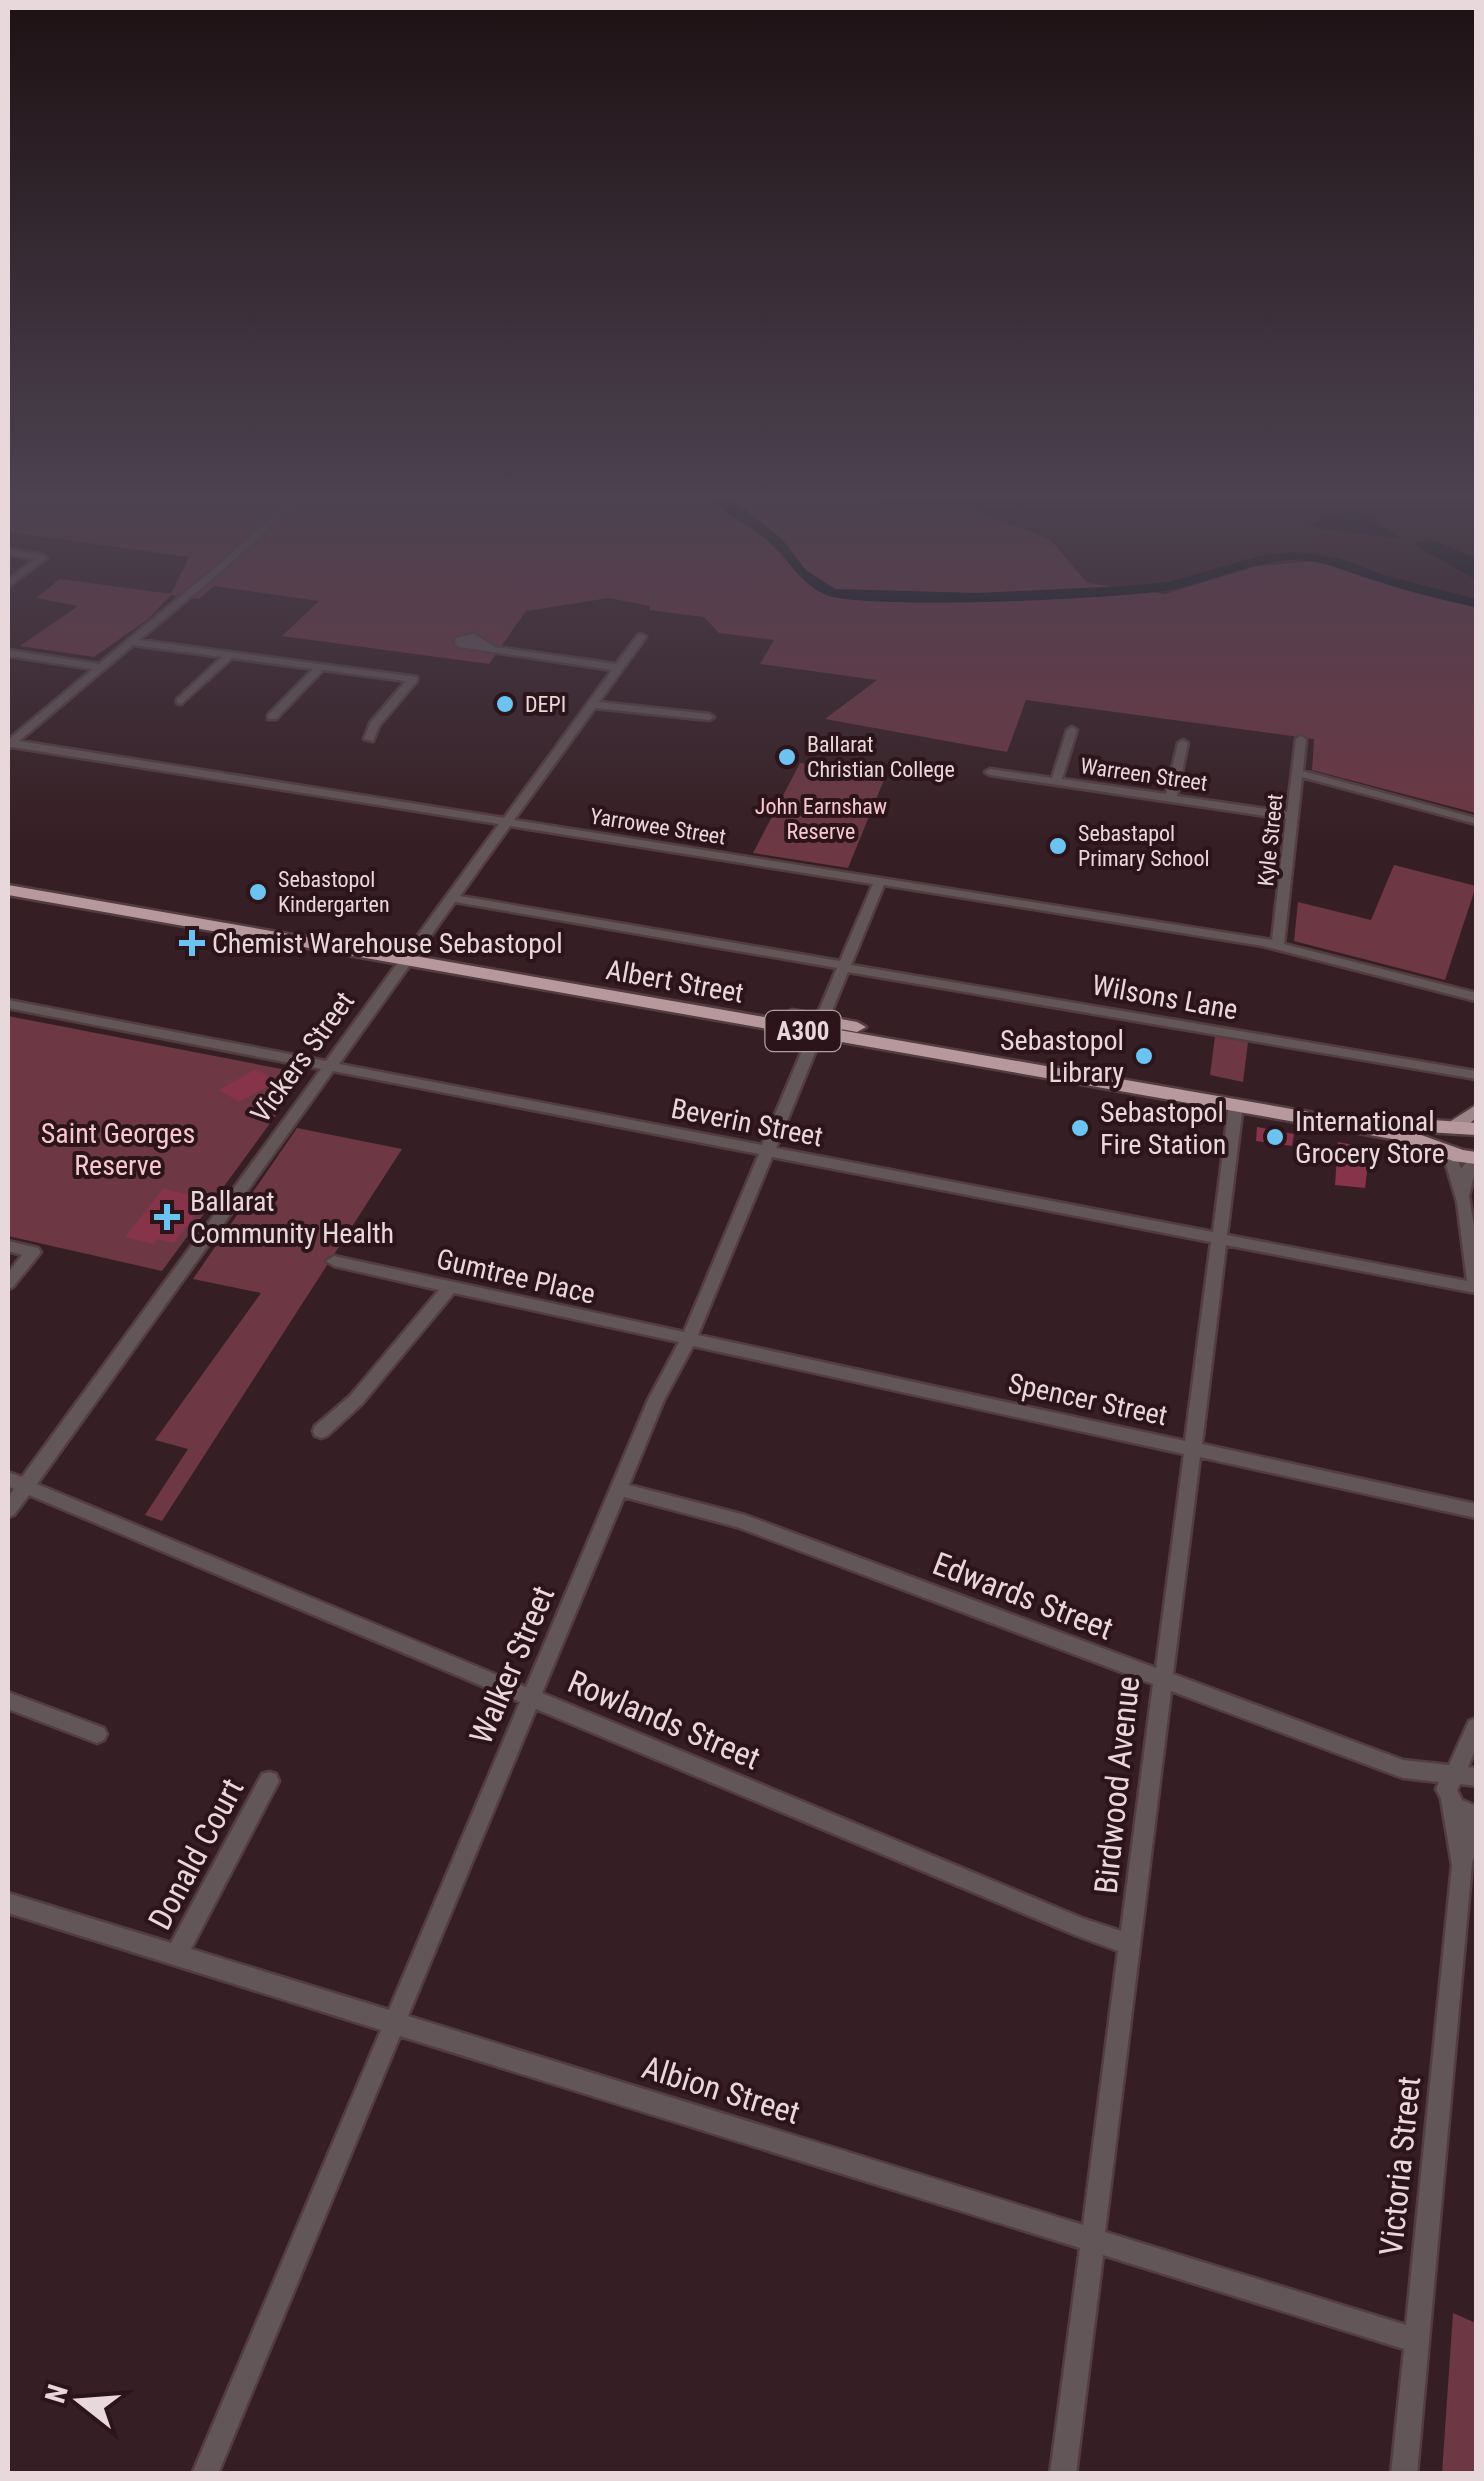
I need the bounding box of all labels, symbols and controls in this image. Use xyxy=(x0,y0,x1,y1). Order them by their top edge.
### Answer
place label: DEPI xyxy=(525,692,566,717)
marker: DEPI xyxy=(494,693,516,715)
place label: Ballarat Christian College xyxy=(807,732,955,782)
marker: Ballarat Christian College xyxy=(776,746,798,768)
street label: Warreen Street xyxy=(1079,753,1209,796)
street label: Kyle Street xyxy=(1253,793,1288,887)
park label: John Earnshaw Reserve xyxy=(755,794,887,844)
street label: Yarrowee Street xyxy=(588,803,728,850)
place label: Sebastapol Primary School xyxy=(1078,821,1209,871)
marker: Sebastapol Primary School xyxy=(1047,835,1069,857)
place label: Sebastopol Kindergarten xyxy=(278,867,390,917)
marker: Sebastopol Kindergarten xyxy=(247,881,269,903)
place label: Chemist Warehouse Sebastopol xyxy=(212,927,563,960)
marker: Chemist Warehouse Sebastopol xyxy=(181,932,203,954)
street label: Albert Street xyxy=(604,953,746,1010)
street label: Wilsons Lane xyxy=(1090,968,1240,1027)
street label: Vickers Street xyxy=(244,985,361,1129)
road number: A300 xyxy=(766,1011,840,1051)
place label: Sebastopol Library xyxy=(1000,1024,1124,1089)
marker: Sebastopol Library xyxy=(1133,1045,1155,1067)
street label: Beverin Street xyxy=(668,1092,826,1153)
place label: Sebastopol Fire Station xyxy=(1100,1096,1226,1161)
place label: International Grocery Store xyxy=(1295,1105,1445,1170)
park label: Saint Georges Reserve xyxy=(41,1117,195,1182)
marker: Sebastopol Fire Station xyxy=(1069,1117,1091,1139)
marker: International Grocery Store xyxy=(1264,1126,1286,1148)
place label: Ballarat Community Health xyxy=(190,1185,394,1250)
marker: Ballarat Community Health xyxy=(154,1204,180,1230)
street label: Gumtree Place xyxy=(433,1242,598,1311)
street label: Spencer Street xyxy=(1005,1367,1170,1432)
street label: Edwards Street xyxy=(928,1544,1118,1648)
street label: Walker Street xyxy=(462,1580,562,1750)
street label: Rowlands Street xyxy=(562,1662,766,1778)
street label: Birdwood Avenue xyxy=(1087,1674,1147,1896)
street label: Donald Court xyxy=(140,1772,252,1936)
street label: Albion Street xyxy=(638,2048,804,2132)
street label: Victoria Street xyxy=(1372,2074,1428,2258)
north arrow xyxy=(30,2351,130,2451)
text: N xyxy=(38,2381,75,2407)

